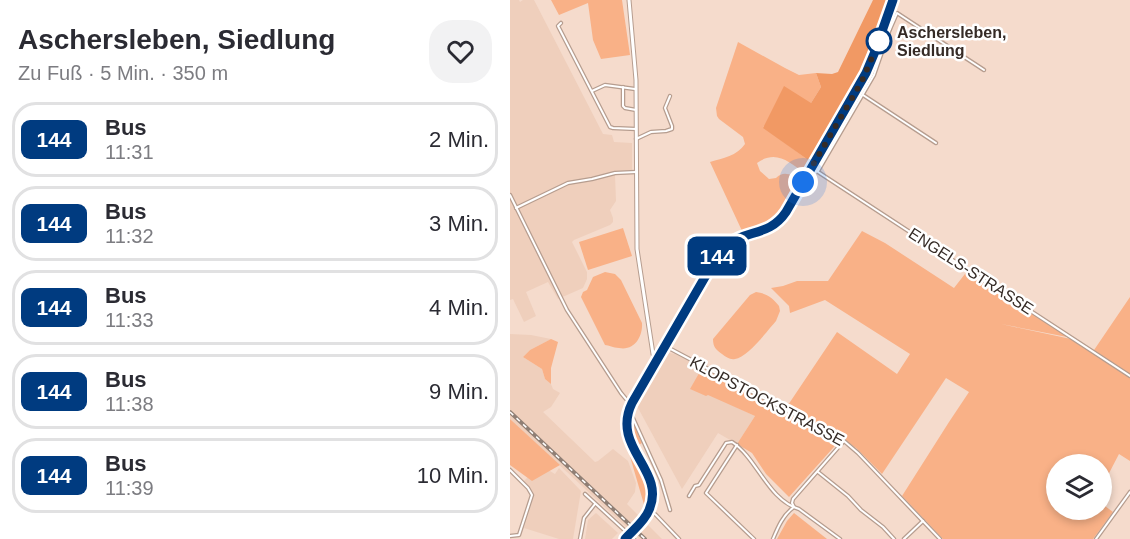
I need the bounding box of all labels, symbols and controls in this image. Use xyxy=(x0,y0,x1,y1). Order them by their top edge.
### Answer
button: heart xyxy=(429,20,492,83)
text: Aschersleben, Siedlung xyxy=(18,24,335,55)
place label: Aschersleben, Siedlung xyxy=(897,24,1006,59)
marker: Aschersleben, Siedlung xyxy=(866,28,892,54)
text: Zu Fuß · 5 Min. · 350 m xyxy=(18,62,228,84)
text: Bus xyxy=(105,115,147,140)
text: 2 Min. xyxy=(429,127,489,152)
text: 144 xyxy=(36,128,72,151)
text: 11:31 xyxy=(105,141,154,163)
your location xyxy=(788,167,818,197)
text: Bus xyxy=(105,199,147,224)
text: 3 Min. xyxy=(429,211,489,236)
text: 144 xyxy=(36,212,72,235)
street label: ENGELS-STRASSE xyxy=(906,224,1036,318)
text: 11:32 xyxy=(105,225,154,247)
line badge: 144 xyxy=(682,236,752,276)
text: 144 xyxy=(699,245,735,268)
text: Bus xyxy=(105,283,147,308)
text: 4 Min. xyxy=(429,295,489,320)
text: 144 xyxy=(36,296,72,319)
text: 11:33 xyxy=(105,309,154,331)
street label: KLOPSTOCKSTRASSE xyxy=(687,353,847,449)
text: Bus xyxy=(105,367,147,392)
text: 9 Min. xyxy=(429,379,489,404)
text: 144 xyxy=(36,380,72,403)
text: 11:38 xyxy=(105,393,154,415)
text: Bus xyxy=(105,451,147,476)
map controls xyxy=(1046,454,1112,520)
button: layers xyxy=(1046,454,1112,520)
text: 10 Min. xyxy=(417,463,489,488)
text: 144 xyxy=(36,464,72,487)
text: 11:39 xyxy=(105,477,154,499)

